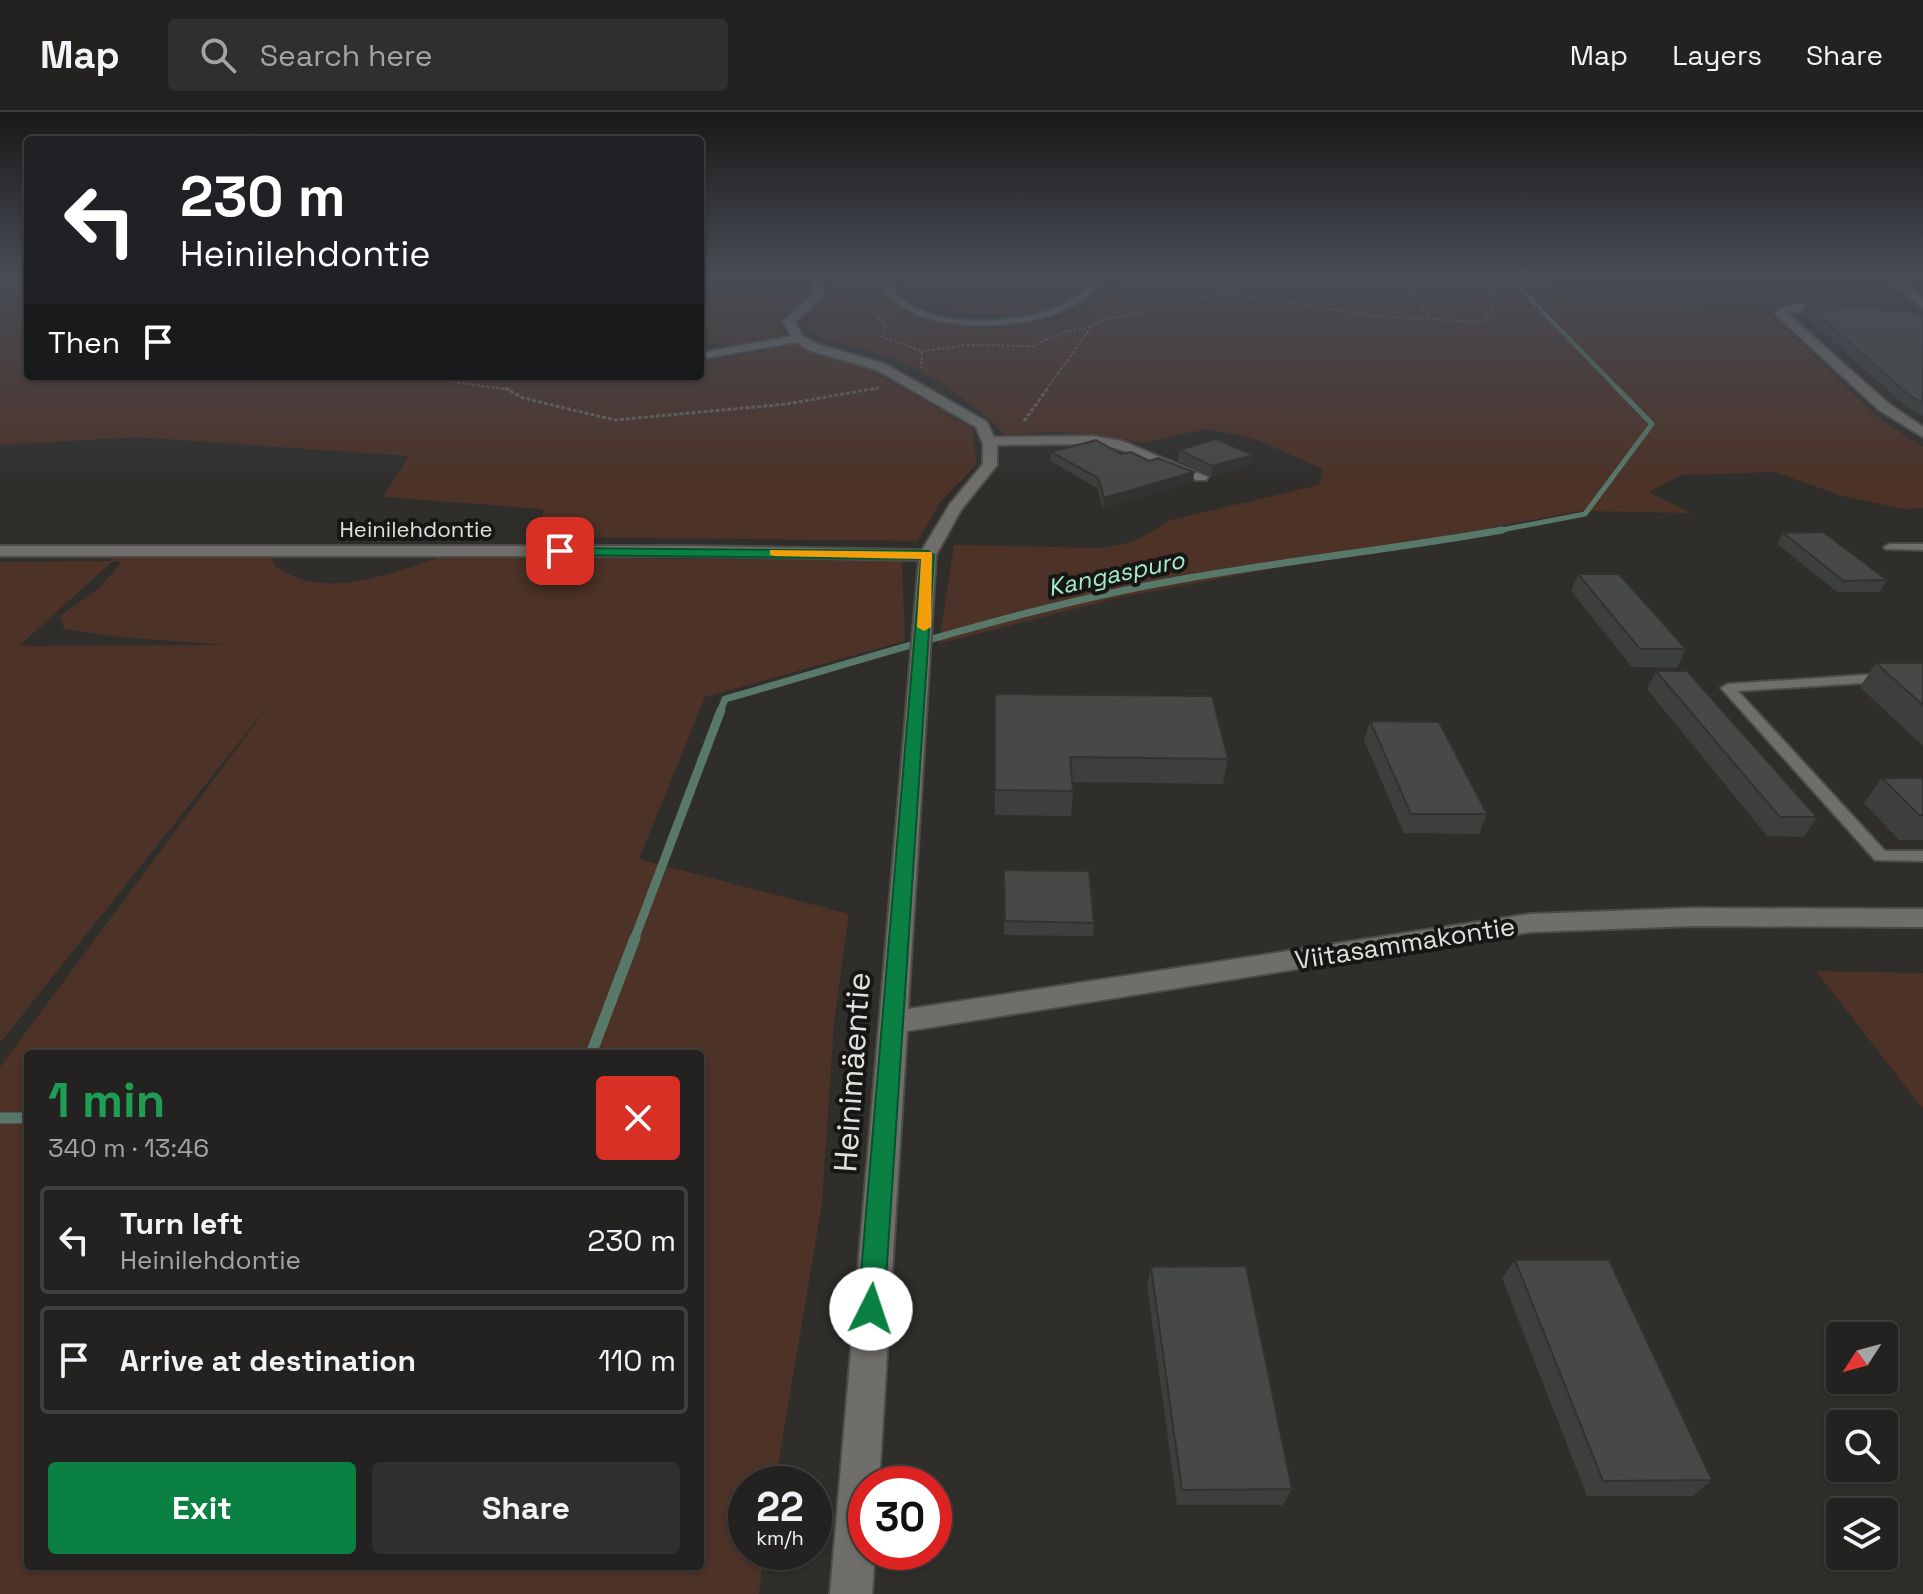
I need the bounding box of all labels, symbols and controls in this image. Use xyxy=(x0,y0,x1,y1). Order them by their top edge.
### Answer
search box xyxy=(168,19,728,91)
text: Map xyxy=(40,31,120,79)
icon: search xyxy=(196,33,240,77)
text: Search here xyxy=(260,36,433,75)
text: Map xyxy=(1570,37,1628,73)
text: Layers xyxy=(1672,37,1762,73)
text: Share xyxy=(1806,37,1883,73)
text: 230 m xyxy=(180,161,346,232)
icon: left xyxy=(48,168,152,272)
text: Heinilehdontie xyxy=(180,231,431,277)
icon: arrive xyxy=(136,320,180,364)
text: Then xyxy=(48,323,120,362)
street label: Heinilehdontie xyxy=(339,515,493,543)
pin xyxy=(526,517,594,585)
icon: arrive xyxy=(538,529,582,573)
water label: Kangaspuro xyxy=(1045,544,1188,603)
street label: Viitasammakontie xyxy=(1292,909,1518,977)
street label: Heinimäentie xyxy=(825,971,879,1173)
text: 1 min xyxy=(48,1070,165,1131)
button: close xyxy=(596,1076,680,1160)
text: 340 m · 13:46 xyxy=(48,1131,209,1165)
text: Turn left xyxy=(120,1204,243,1243)
icon: left xyxy=(52,1218,96,1262)
text: 230 m xyxy=(587,1221,676,1260)
text: Heinilehdontie xyxy=(120,1243,301,1277)
position arrow xyxy=(829,1267,913,1351)
north arrow xyxy=(1826,1322,1898,1394)
map controls xyxy=(1826,1322,1898,1570)
icon: arrive xyxy=(52,1338,96,1382)
text: Arrive at destination xyxy=(120,1341,416,1380)
text: 110 m xyxy=(598,1341,676,1380)
button: search xyxy=(1826,1410,1898,1482)
button: Exit xyxy=(48,1462,356,1554)
button: Share xyxy=(372,1462,680,1554)
speed limit sign: 30 xyxy=(848,1466,952,1570)
text: 22 xyxy=(756,1482,804,1533)
button: layers xyxy=(1826,1498,1898,1570)
text: km/h xyxy=(756,1525,804,1551)

